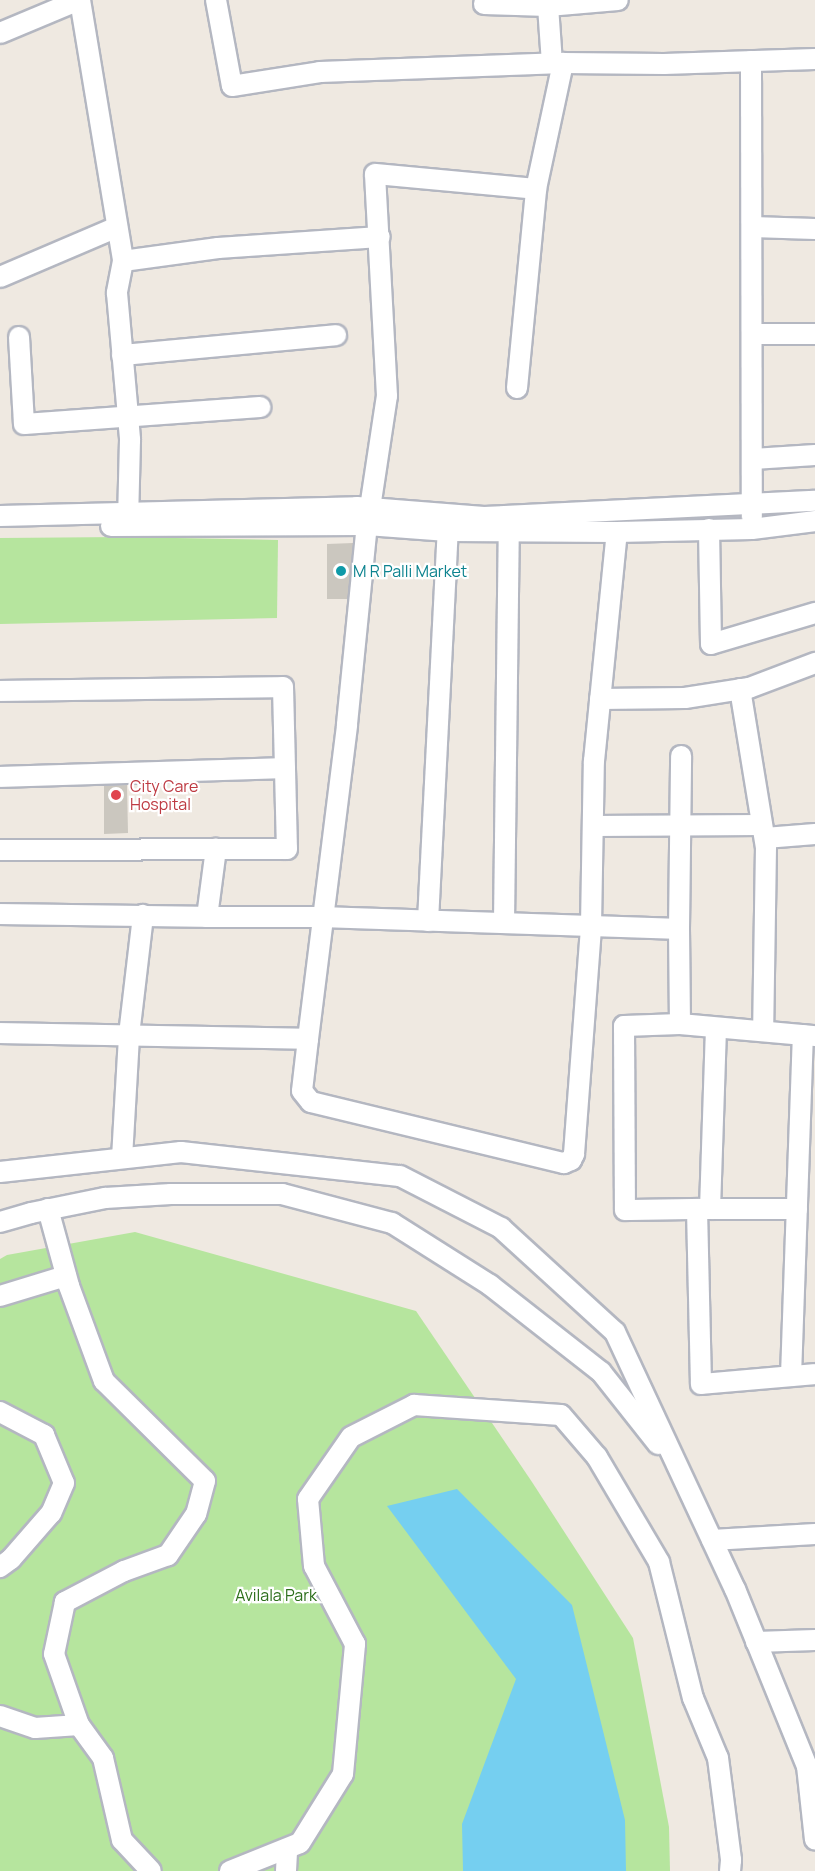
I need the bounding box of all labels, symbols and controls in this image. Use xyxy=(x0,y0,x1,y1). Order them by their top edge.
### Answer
place label: M R Palli Market xyxy=(353,561,467,581)
marker: M R Palli Market xyxy=(334,564,348,578)
place label: City Care Hospital xyxy=(130,776,198,814)
marker: City Care Hospital xyxy=(107,786,125,804)
park label: Avilala Park xyxy=(235,1585,317,1605)

